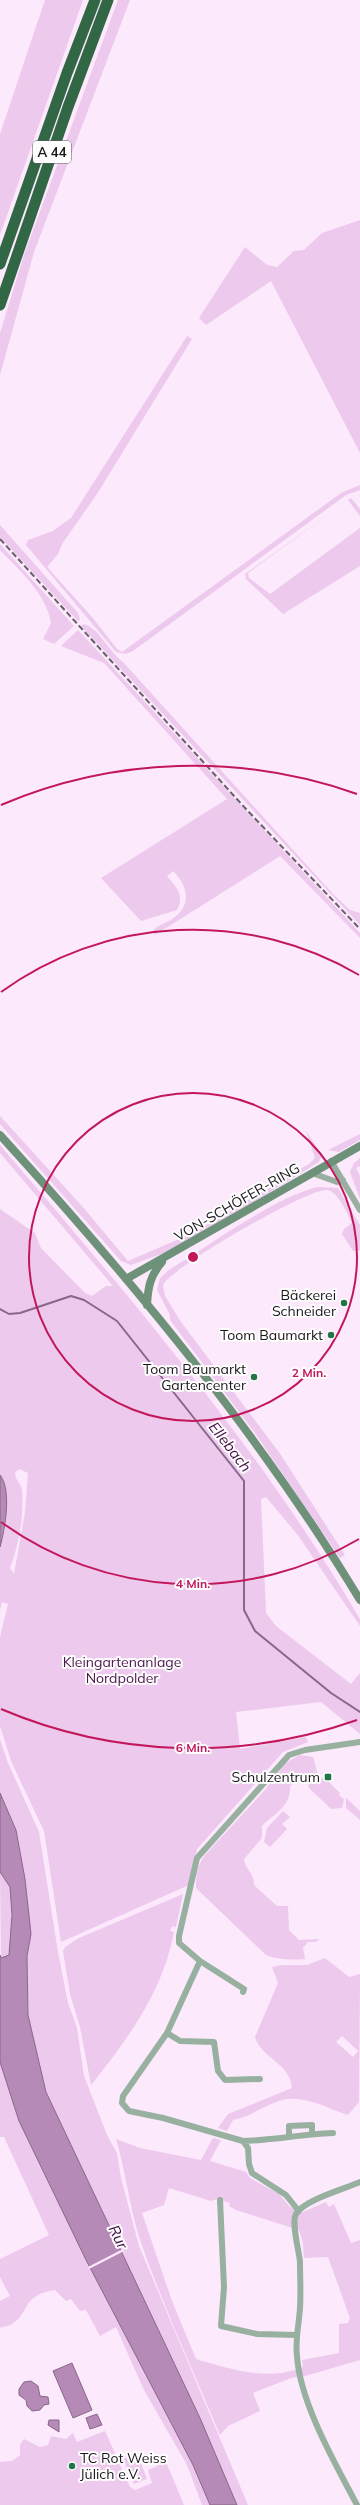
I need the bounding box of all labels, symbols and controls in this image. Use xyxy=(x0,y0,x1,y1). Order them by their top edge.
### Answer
road number: A 44 xyxy=(33,141,71,163)
street label: VON-SCHÖFER-RING xyxy=(171,1159,303,1245)
centre of rings xyxy=(186,1250,200,1264)
place label: Bäckerei Schneider xyxy=(272,1286,337,1320)
marker: Bäckerei Schneider xyxy=(339,1298,349,1308)
place label: Toom Baumarkt xyxy=(220,1326,323,1344)
marker: Toom Baumarkt xyxy=(326,1330,336,1340)
place label: Toom Baumarkt Gartencenter xyxy=(143,1360,247,1394)
text: 2 Min. xyxy=(292,1365,326,1380)
marker: Toom Baumarkt Gartencenter xyxy=(249,1372,259,1382)
water label: Ellebach xyxy=(205,1418,256,1476)
text: 4 Min. xyxy=(176,1576,210,1591)
park label: Kleingartenanlage Nordpolder xyxy=(63,1653,181,1687)
text: 6 Min. xyxy=(176,1740,210,1755)
place label: Schulzentrum xyxy=(231,1768,320,1786)
marker: Schulzentrum xyxy=(323,1772,333,1782)
water label: Rur xyxy=(105,2222,133,2252)
place label: TC Rot Weiss Jülich e.V. xyxy=(80,2449,167,2483)
marker: TC Rot Weiss Jülich e.V. xyxy=(67,2461,77,2471)

